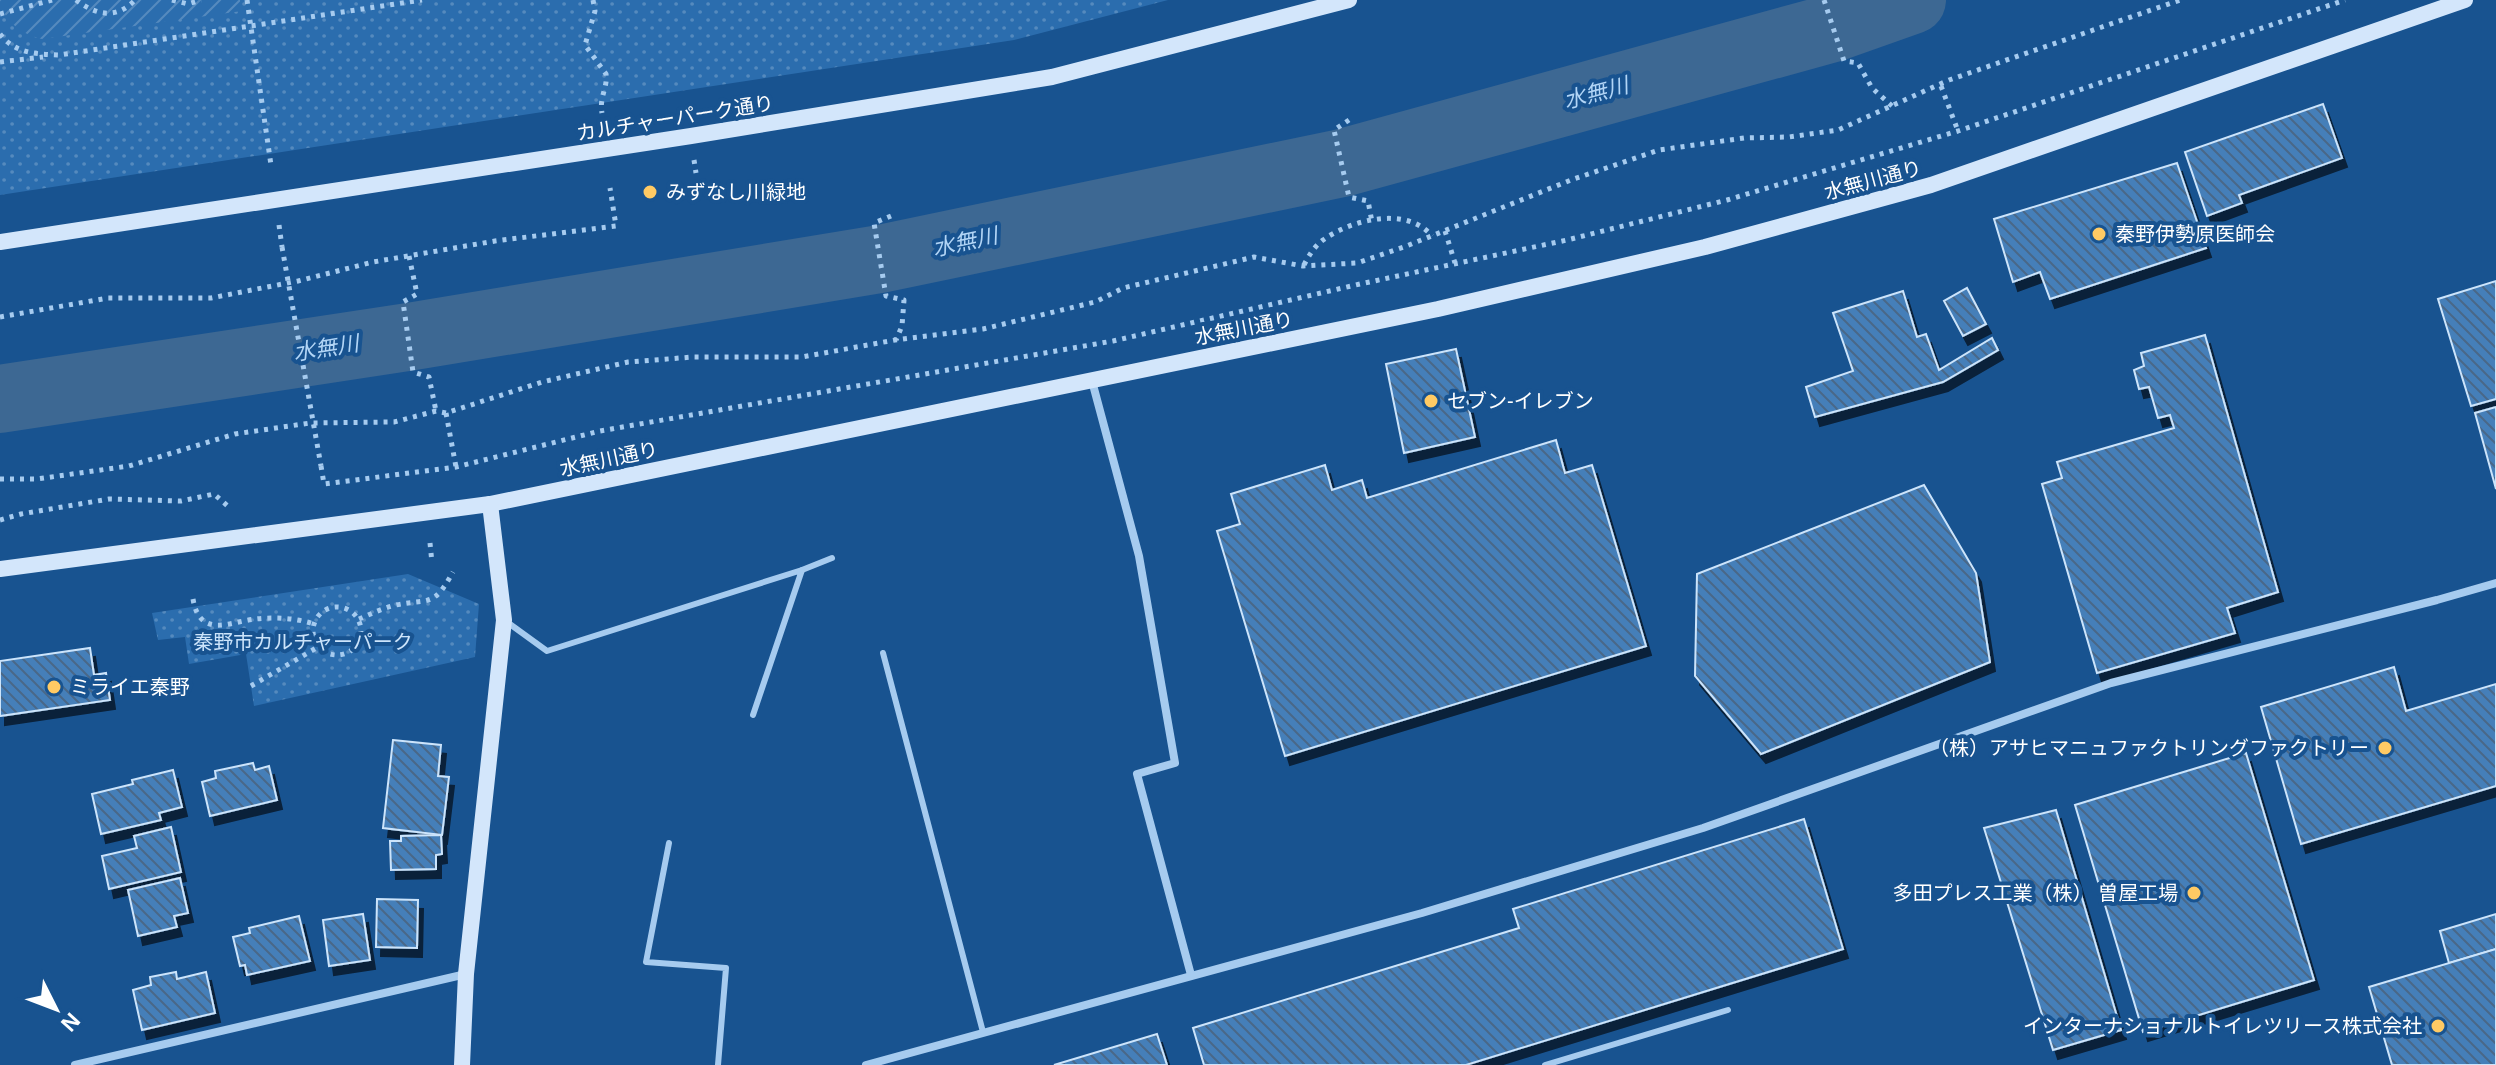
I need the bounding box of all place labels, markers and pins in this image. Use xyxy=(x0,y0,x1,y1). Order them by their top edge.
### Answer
place label: みずなし川緑地 xyxy=(666,181,806,203)
marker: みずなし川緑地 xyxy=(641,183,659,201)
place label: 秦野伊勢原医師会 xyxy=(2115,223,2275,245)
marker: 秦野伊勢原医師会 xyxy=(2090,225,2108,243)
place label: セブン-イレブン xyxy=(1447,390,1594,412)
marker: セブン-イレブン xyxy=(1422,392,1440,410)
place label: ミライエ秦野 xyxy=(70,676,190,698)
marker: ミライエ秦野 xyxy=(45,678,63,696)
place label: （株）アサヒマニュファクトリングファクトリー xyxy=(1929,737,2369,759)
marker: （株）アサヒマニュファクトリングファクトリー xyxy=(2376,739,2394,757)
place label: 多田プレス工業（株） 曽屋工場 xyxy=(1892,882,2178,904)
marker: 多田プレス工業（株） 曽屋工場 xyxy=(2185,884,2203,902)
place label: インターナショナルトイレツリース株式会社 xyxy=(2023,1015,2422,1037)
marker: インターナショナルトイレツリース株式会社 xyxy=(2429,1017,2447,1035)

